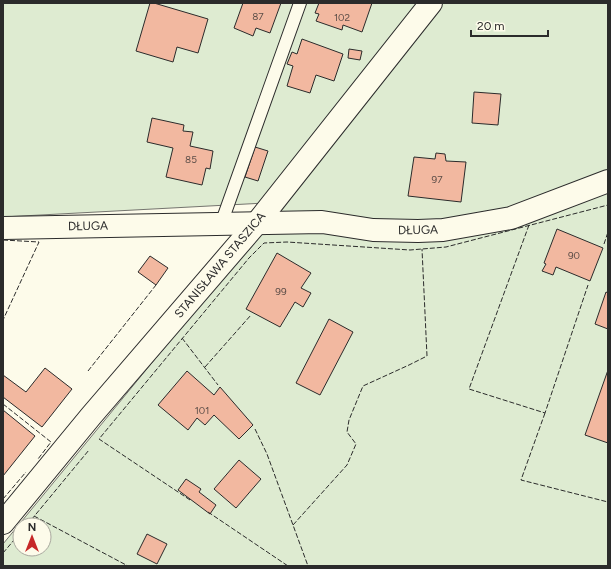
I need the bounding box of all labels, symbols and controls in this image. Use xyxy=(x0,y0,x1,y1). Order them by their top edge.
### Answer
house number: 87 xyxy=(252,10,264,23)
house number: 102 xyxy=(334,11,350,24)
scale bar xyxy=(471,12,548,38)
text: 20 m xyxy=(477,19,505,33)
house number: 85 xyxy=(185,153,197,166)
house number: 97 xyxy=(431,173,443,186)
street label: STANISŁAWA STASZICA xyxy=(172,209,268,321)
street label: DŁUGA xyxy=(68,219,108,233)
street label: DŁUGA xyxy=(398,223,438,237)
house number: 90 xyxy=(568,249,580,262)
house number: 99 xyxy=(275,285,287,298)
house number: 101 xyxy=(195,404,209,417)
north arrow xyxy=(12,517,52,557)
text: N xyxy=(28,521,36,534)

